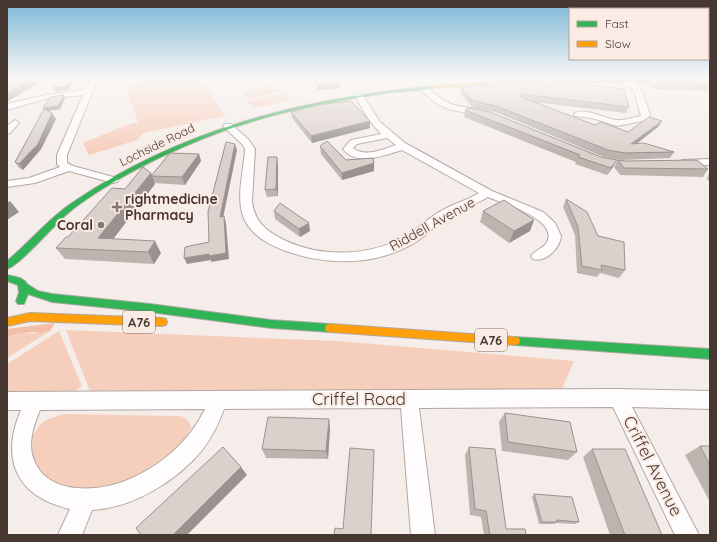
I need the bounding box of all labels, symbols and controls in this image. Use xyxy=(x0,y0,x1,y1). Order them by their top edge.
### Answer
legend xyxy=(569,8,709,60)
text: Fast xyxy=(605,16,629,31)
text: Slow xyxy=(605,36,631,51)
street label: Lochside Road xyxy=(117,120,197,169)
place label: rightmedicine Pharmacy xyxy=(125,190,218,224)
street label: Riddell Avenue xyxy=(386,193,478,255)
marker: rightmedicine Pharmacy xyxy=(112,202,122,212)
place label: Coral xyxy=(57,216,93,234)
marker: Coral xyxy=(96,220,106,230)
road number: A76 xyxy=(123,311,155,333)
road number: A76 xyxy=(475,329,507,351)
street label: Criffel Road xyxy=(312,388,406,409)
street label: Criffel Avenue xyxy=(619,412,688,519)

